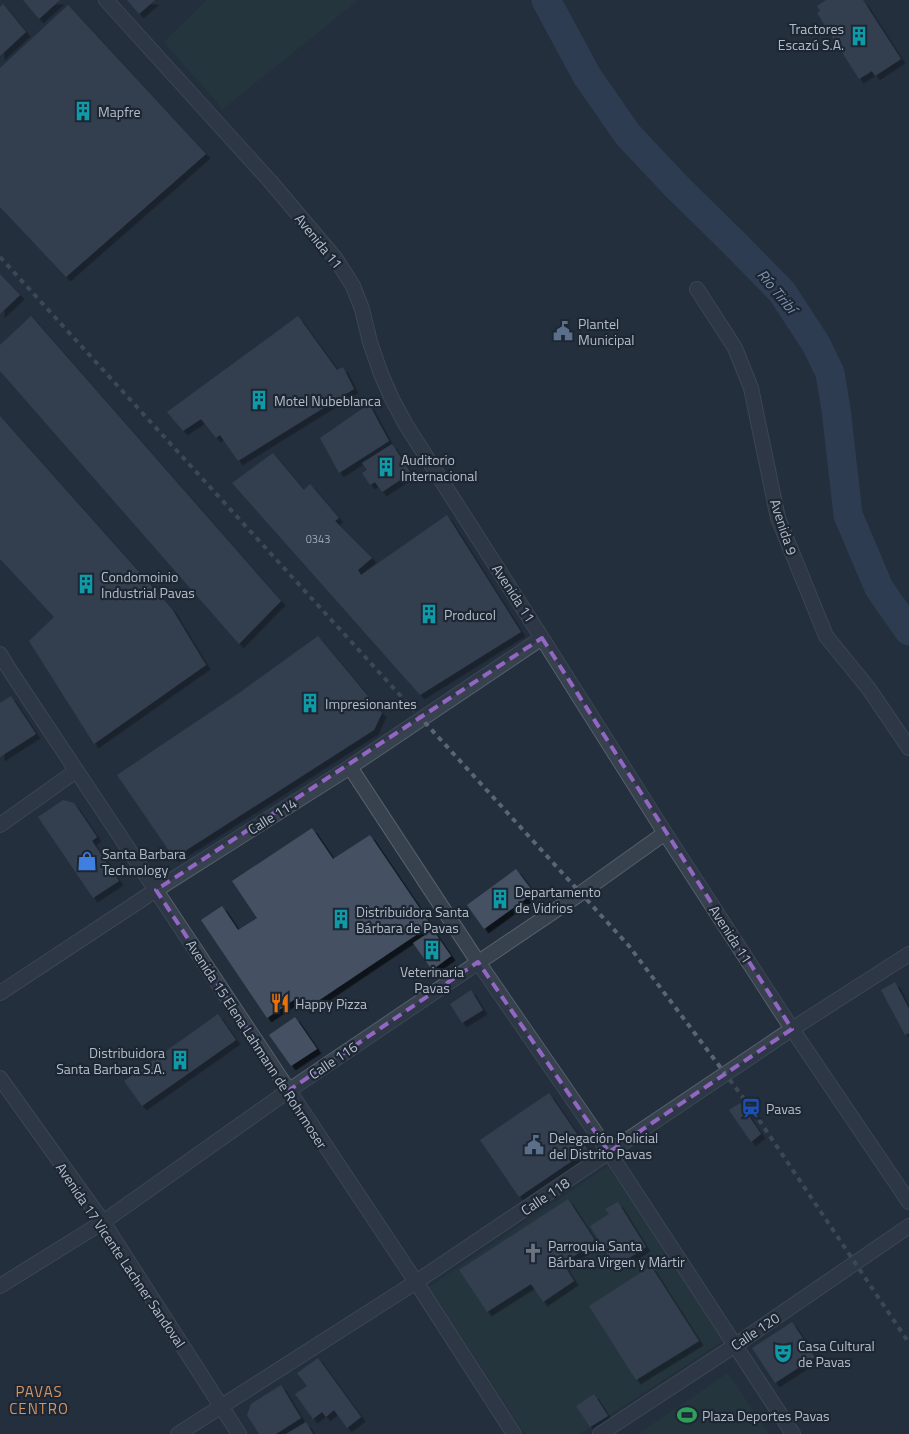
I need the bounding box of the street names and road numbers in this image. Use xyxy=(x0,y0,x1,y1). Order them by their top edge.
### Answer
street label: Avenida 11 xyxy=(290,209,348,273)
street label: Avenida 9 xyxy=(765,496,803,558)
street label: Avenida 11 xyxy=(487,560,541,626)
street label: Calle 114 xyxy=(243,793,301,839)
street label: Avenida 11 xyxy=(704,901,758,967)
street label: Avenida 15 Elena Lahmann de Rohrmoser xyxy=(181,935,333,1153)
street label: Calle 116 xyxy=(304,1036,362,1084)
street label: Avenida 17 Vicente Lachner Sandoval xyxy=(51,1158,191,1352)
street label: Calle 118 xyxy=(516,1172,574,1220)
street label: Calle 120 xyxy=(726,1307,784,1355)

